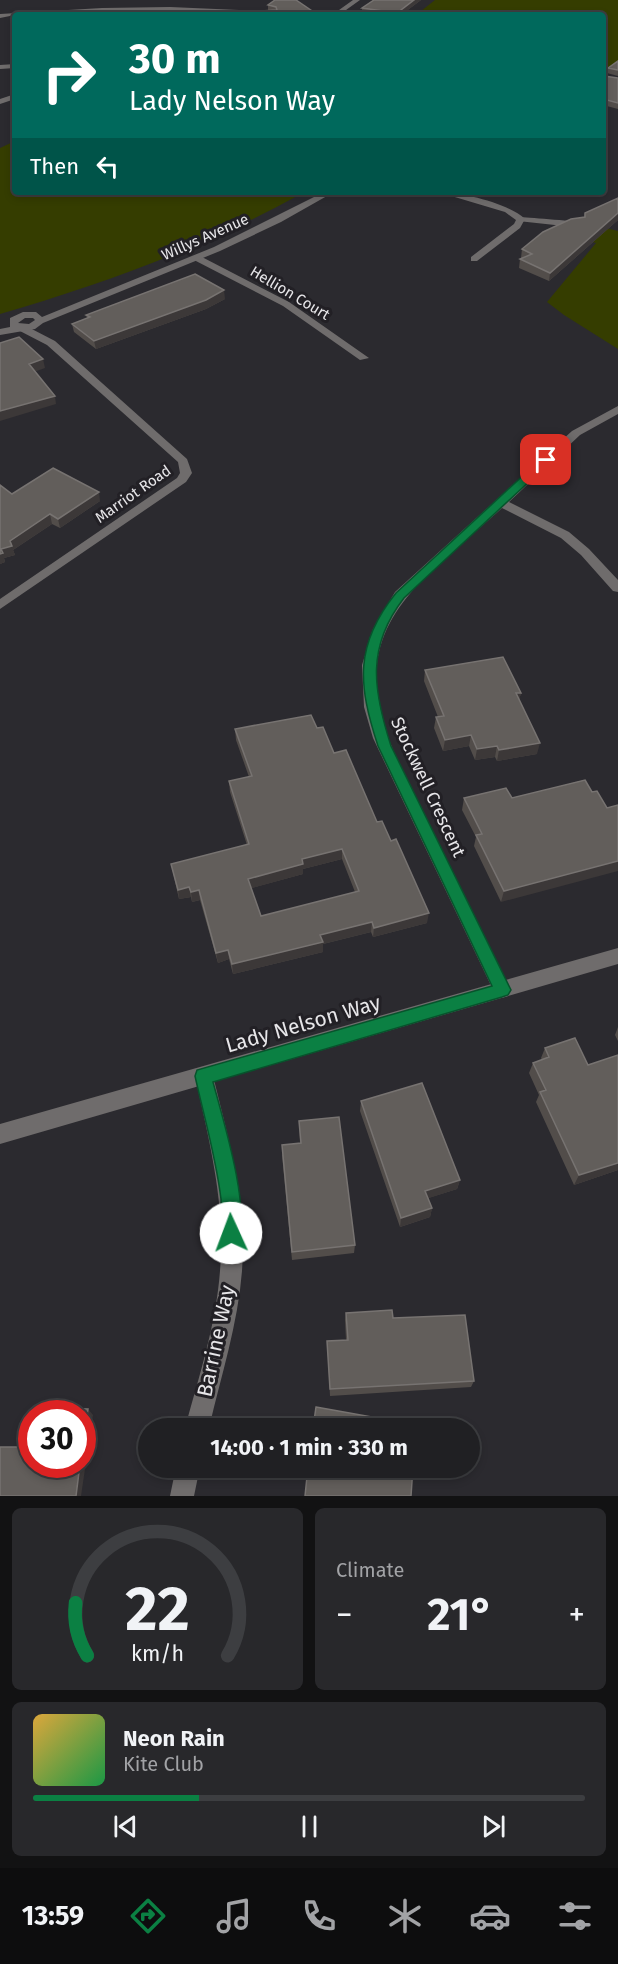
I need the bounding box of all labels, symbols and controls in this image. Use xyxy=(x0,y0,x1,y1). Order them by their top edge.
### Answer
text: 30 m xyxy=(129,34,221,84)
icon: right xyxy=(30,36,108,114)
text: Lady Nelson Way xyxy=(129,85,335,117)
icon: left xyxy=(91,150,124,183)
text: Then xyxy=(30,153,79,180)
street label: Willys Avenue xyxy=(159,210,251,264)
street label: Hellion Court xyxy=(247,262,334,324)
pin xyxy=(520,434,571,485)
icon: arrive xyxy=(529,443,562,476)
street label: Marriot Road xyxy=(92,461,174,527)
street label: Stockwell Crescent xyxy=(386,714,470,861)
street label: Lady Nelson Way xyxy=(222,989,384,1059)
position arrow xyxy=(199,1201,263,1265)
street label: Barrine Way xyxy=(191,1282,241,1399)
speed limit sign: 30 xyxy=(18,1400,96,1478)
text: 14:00 · 1 min · 330 m xyxy=(210,1434,408,1461)
text: Climate xyxy=(336,1558,404,1582)
text: 22 xyxy=(125,1572,190,1647)
text: 21° xyxy=(427,1588,494,1642)
text: − xyxy=(336,1595,353,1635)
text: + xyxy=(569,1595,585,1635)
text: km/h xyxy=(131,1641,184,1667)
text: Neon Rain xyxy=(123,1725,225,1752)
text: Kite Club xyxy=(123,1752,204,1776)
icon: previous xyxy=(109,1810,142,1843)
icon: pause xyxy=(293,1810,326,1843)
icon: next xyxy=(477,1810,510,1843)
icon: directions xyxy=(127,1895,169,1937)
icon: music xyxy=(213,1895,255,1937)
icon: phone xyxy=(298,1895,340,1937)
icon: climate xyxy=(384,1895,426,1937)
icon: car xyxy=(469,1895,511,1937)
icon: filters xyxy=(554,1895,596,1937)
text: 13:59 xyxy=(22,1900,84,1932)

